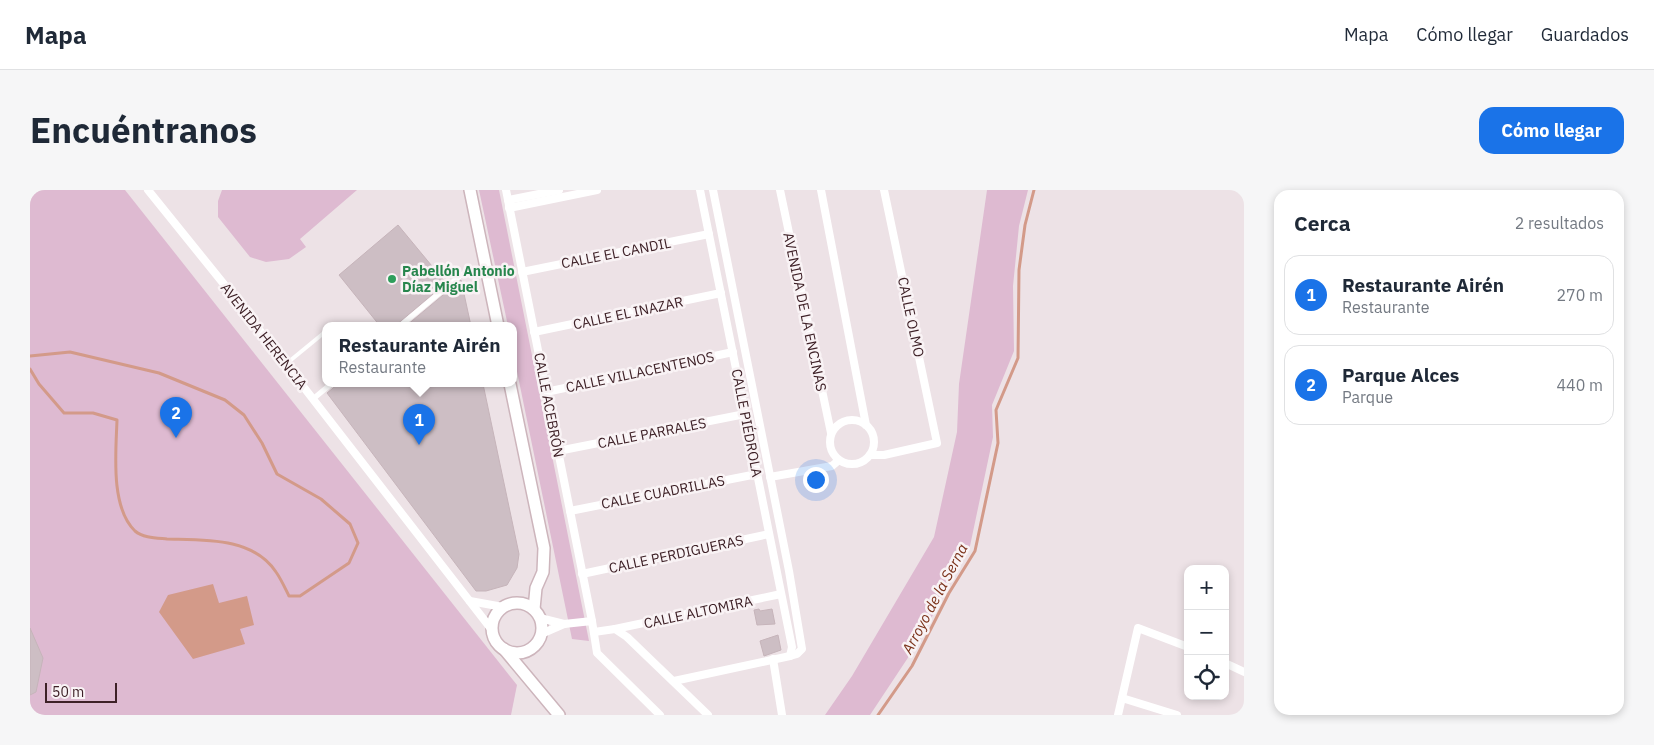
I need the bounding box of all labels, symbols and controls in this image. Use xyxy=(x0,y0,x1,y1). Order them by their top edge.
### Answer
text: Mapa xyxy=(25,19,87,51)
text: Mapa xyxy=(1344,23,1388,46)
text: Cómo llegar xyxy=(1416,23,1513,46)
text: Guardados xyxy=(1541,23,1629,46)
text: Encuéntranos xyxy=(30,107,257,153)
button: Cómo llegar xyxy=(1479,107,1624,154)
text: Cerca xyxy=(1294,209,1351,237)
text: 2 resultados xyxy=(1515,213,1604,233)
street label: AVENIDA DE LA ENCINAS xyxy=(779,231,831,393)
street label: CALLE EL CANDIL xyxy=(560,234,672,272)
place label: Pabellón Antonio Díaz Miguel xyxy=(402,262,515,296)
marker: Pabellón Antonio Díaz Miguel xyxy=(386,273,398,285)
text: Restaurante Airén xyxy=(1342,273,1504,297)
street label: CALLE OLMO xyxy=(894,275,928,359)
street label: AVENIDA HERENCIA xyxy=(217,279,311,393)
text: 1 xyxy=(1306,285,1316,305)
text: 270 m xyxy=(1556,285,1603,305)
street label: CALLE EL INAZAR xyxy=(571,293,685,333)
text: Restaurante xyxy=(1342,297,1430,317)
popup xyxy=(322,322,517,387)
text: Restaurante Airén xyxy=(339,333,500,357)
street label: CALLE VILLACENTENOS xyxy=(564,347,716,397)
street label: CALLE ACEBRÓN xyxy=(530,351,569,459)
text: Restaurante xyxy=(339,357,426,377)
text: Parque Alces xyxy=(1342,363,1459,387)
street label: CALLE PIÉDROLA xyxy=(728,367,767,479)
text: 2 xyxy=(1306,375,1316,395)
text: 440 m xyxy=(1556,375,1603,395)
text: Parque xyxy=(1342,387,1393,407)
pin: 2 xyxy=(160,397,192,438)
pin: 1 xyxy=(403,404,435,445)
street label: CALLE PARRALES xyxy=(596,414,708,452)
your location xyxy=(803,467,829,493)
street label: CALLE CUADRILLAS xyxy=(600,471,726,513)
street label: CALLE PERDIGUERAS xyxy=(607,531,745,577)
water label: Arroyo de la Serna xyxy=(897,540,972,658)
map controls xyxy=(1184,565,1229,700)
button: + xyxy=(1184,565,1229,610)
street label: CALLE ALTOMIRA xyxy=(642,592,754,632)
button: − xyxy=(1184,610,1229,655)
button: locate xyxy=(1184,655,1229,700)
scale bar xyxy=(45,680,118,703)
text: 50 m xyxy=(52,683,84,701)

